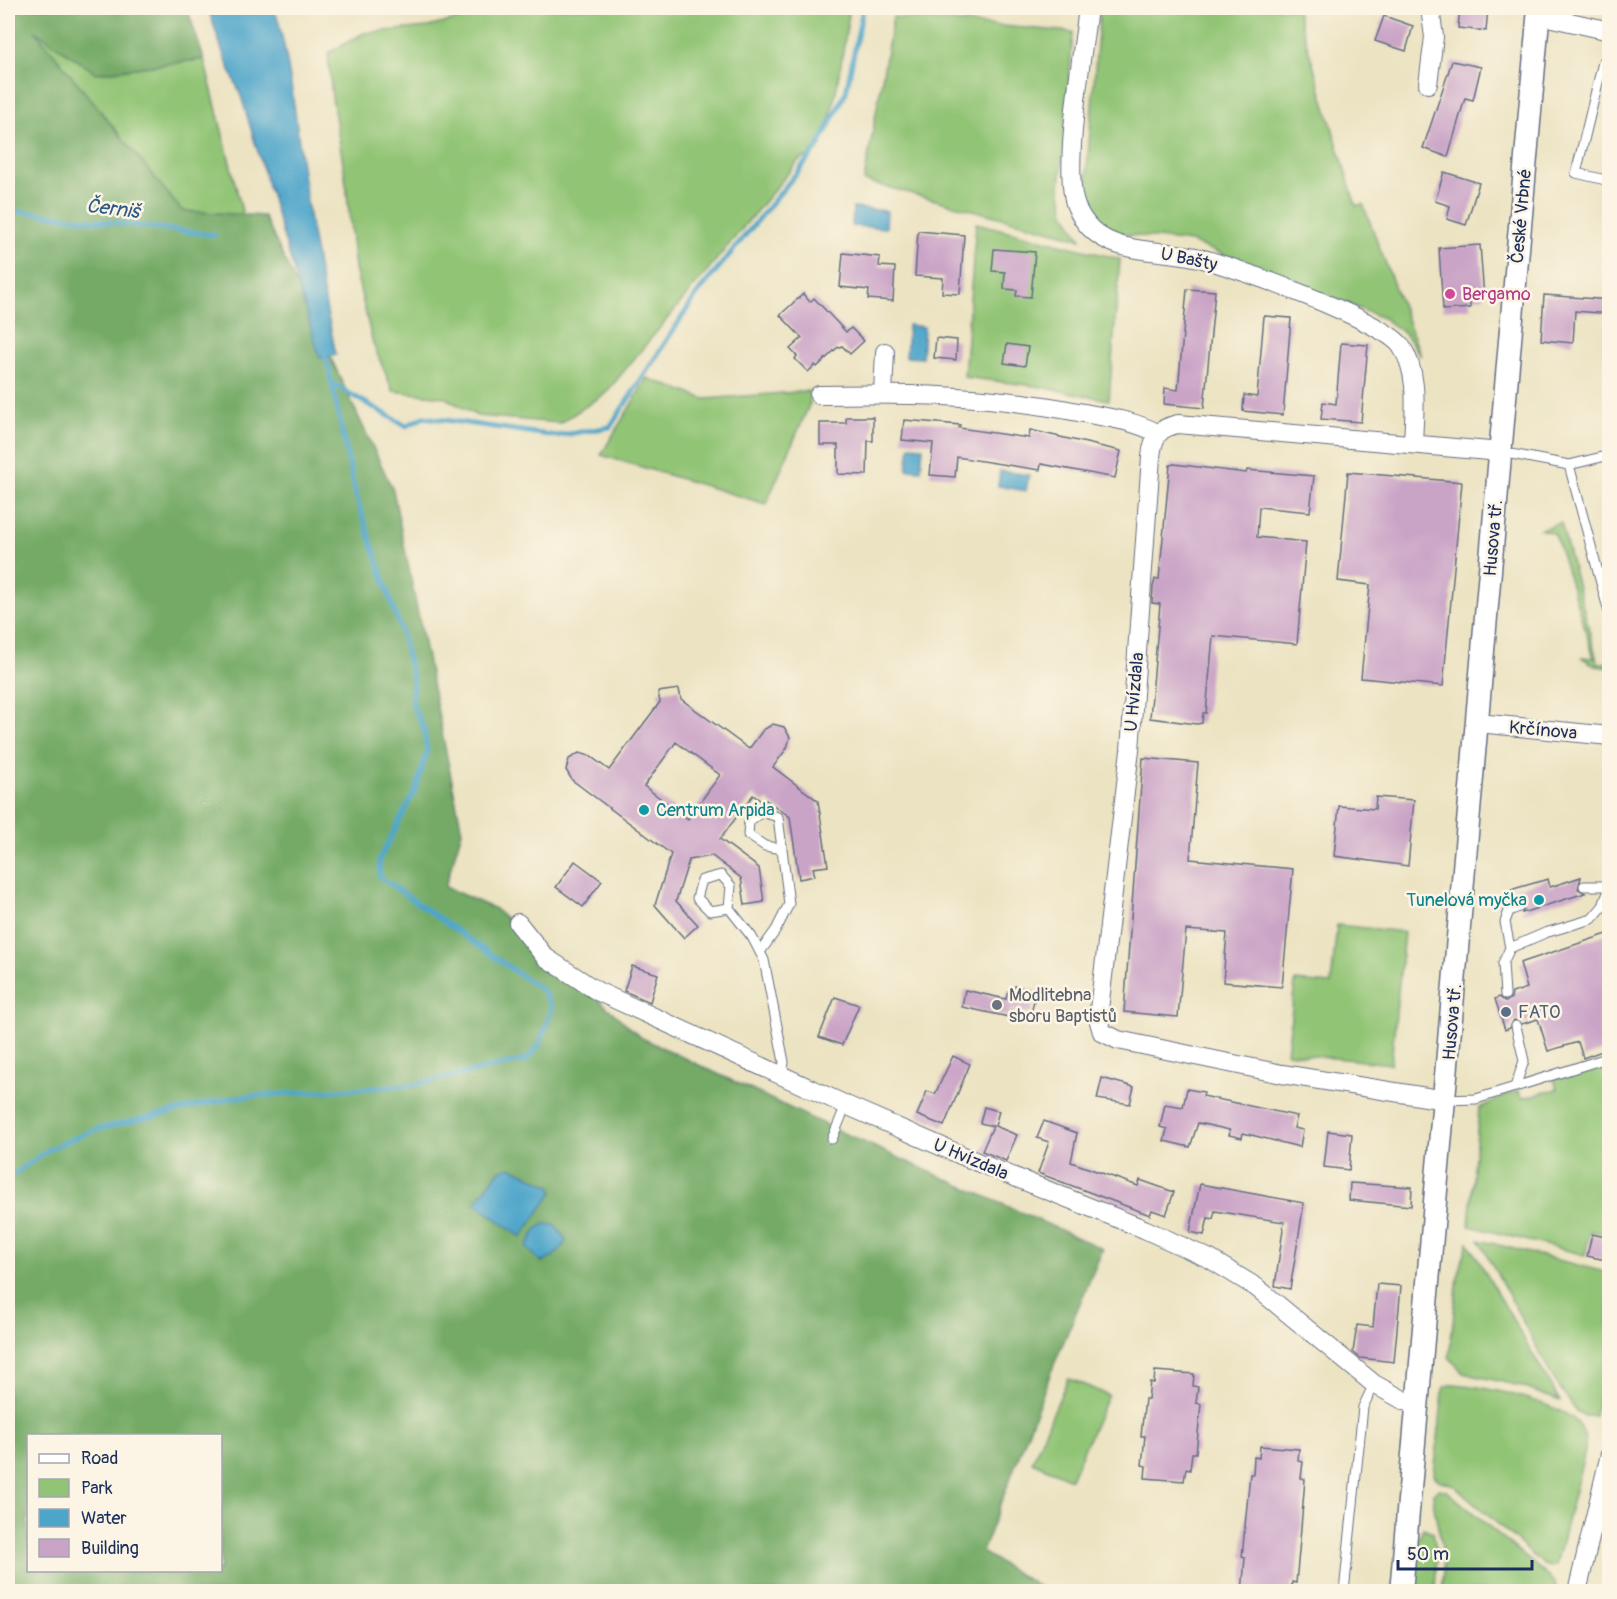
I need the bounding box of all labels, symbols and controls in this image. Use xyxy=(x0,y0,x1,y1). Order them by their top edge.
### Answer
street label: České Vrbné xyxy=(1506,168,1537,264)
water label: Černiš xyxy=(85,193,143,224)
street label: U Bašty xyxy=(1158,242,1220,277)
place label: Bergamo xyxy=(1462,283,1531,306)
marker: Bergamo xyxy=(1443,287,1457,301)
street label: Husova tř. xyxy=(1479,499,1508,577)
street label: U Hvízdala xyxy=(1120,651,1149,733)
street label: Krčínova xyxy=(1508,716,1578,745)
place label: Centrum Arpida xyxy=(656,799,775,822)
marker: Centrum Arpida xyxy=(637,803,651,817)
place label: Tunelová myčka xyxy=(1406,889,1527,912)
marker: Tunelová myčka xyxy=(1532,893,1546,907)
street label: Husova tř. xyxy=(1438,983,1467,1061)
place label: Modlitebna sboru Baptistů xyxy=(1009,984,1117,1028)
marker: Modlitebna sboru Baptistů xyxy=(990,998,1004,1012)
place label: FATO xyxy=(1518,1001,1561,1024)
marker: FATO xyxy=(1499,1005,1513,1019)
street label: U Hvízdala xyxy=(930,1133,1012,1186)
legend xyxy=(27,1434,222,1572)
text: Road xyxy=(81,1447,118,1470)
text: Park xyxy=(81,1477,113,1500)
text: Water xyxy=(81,1507,127,1530)
scale bar xyxy=(1398,1533,1532,1571)
text: Building xyxy=(81,1537,139,1560)
text: 50 m xyxy=(1407,1543,1449,1566)

